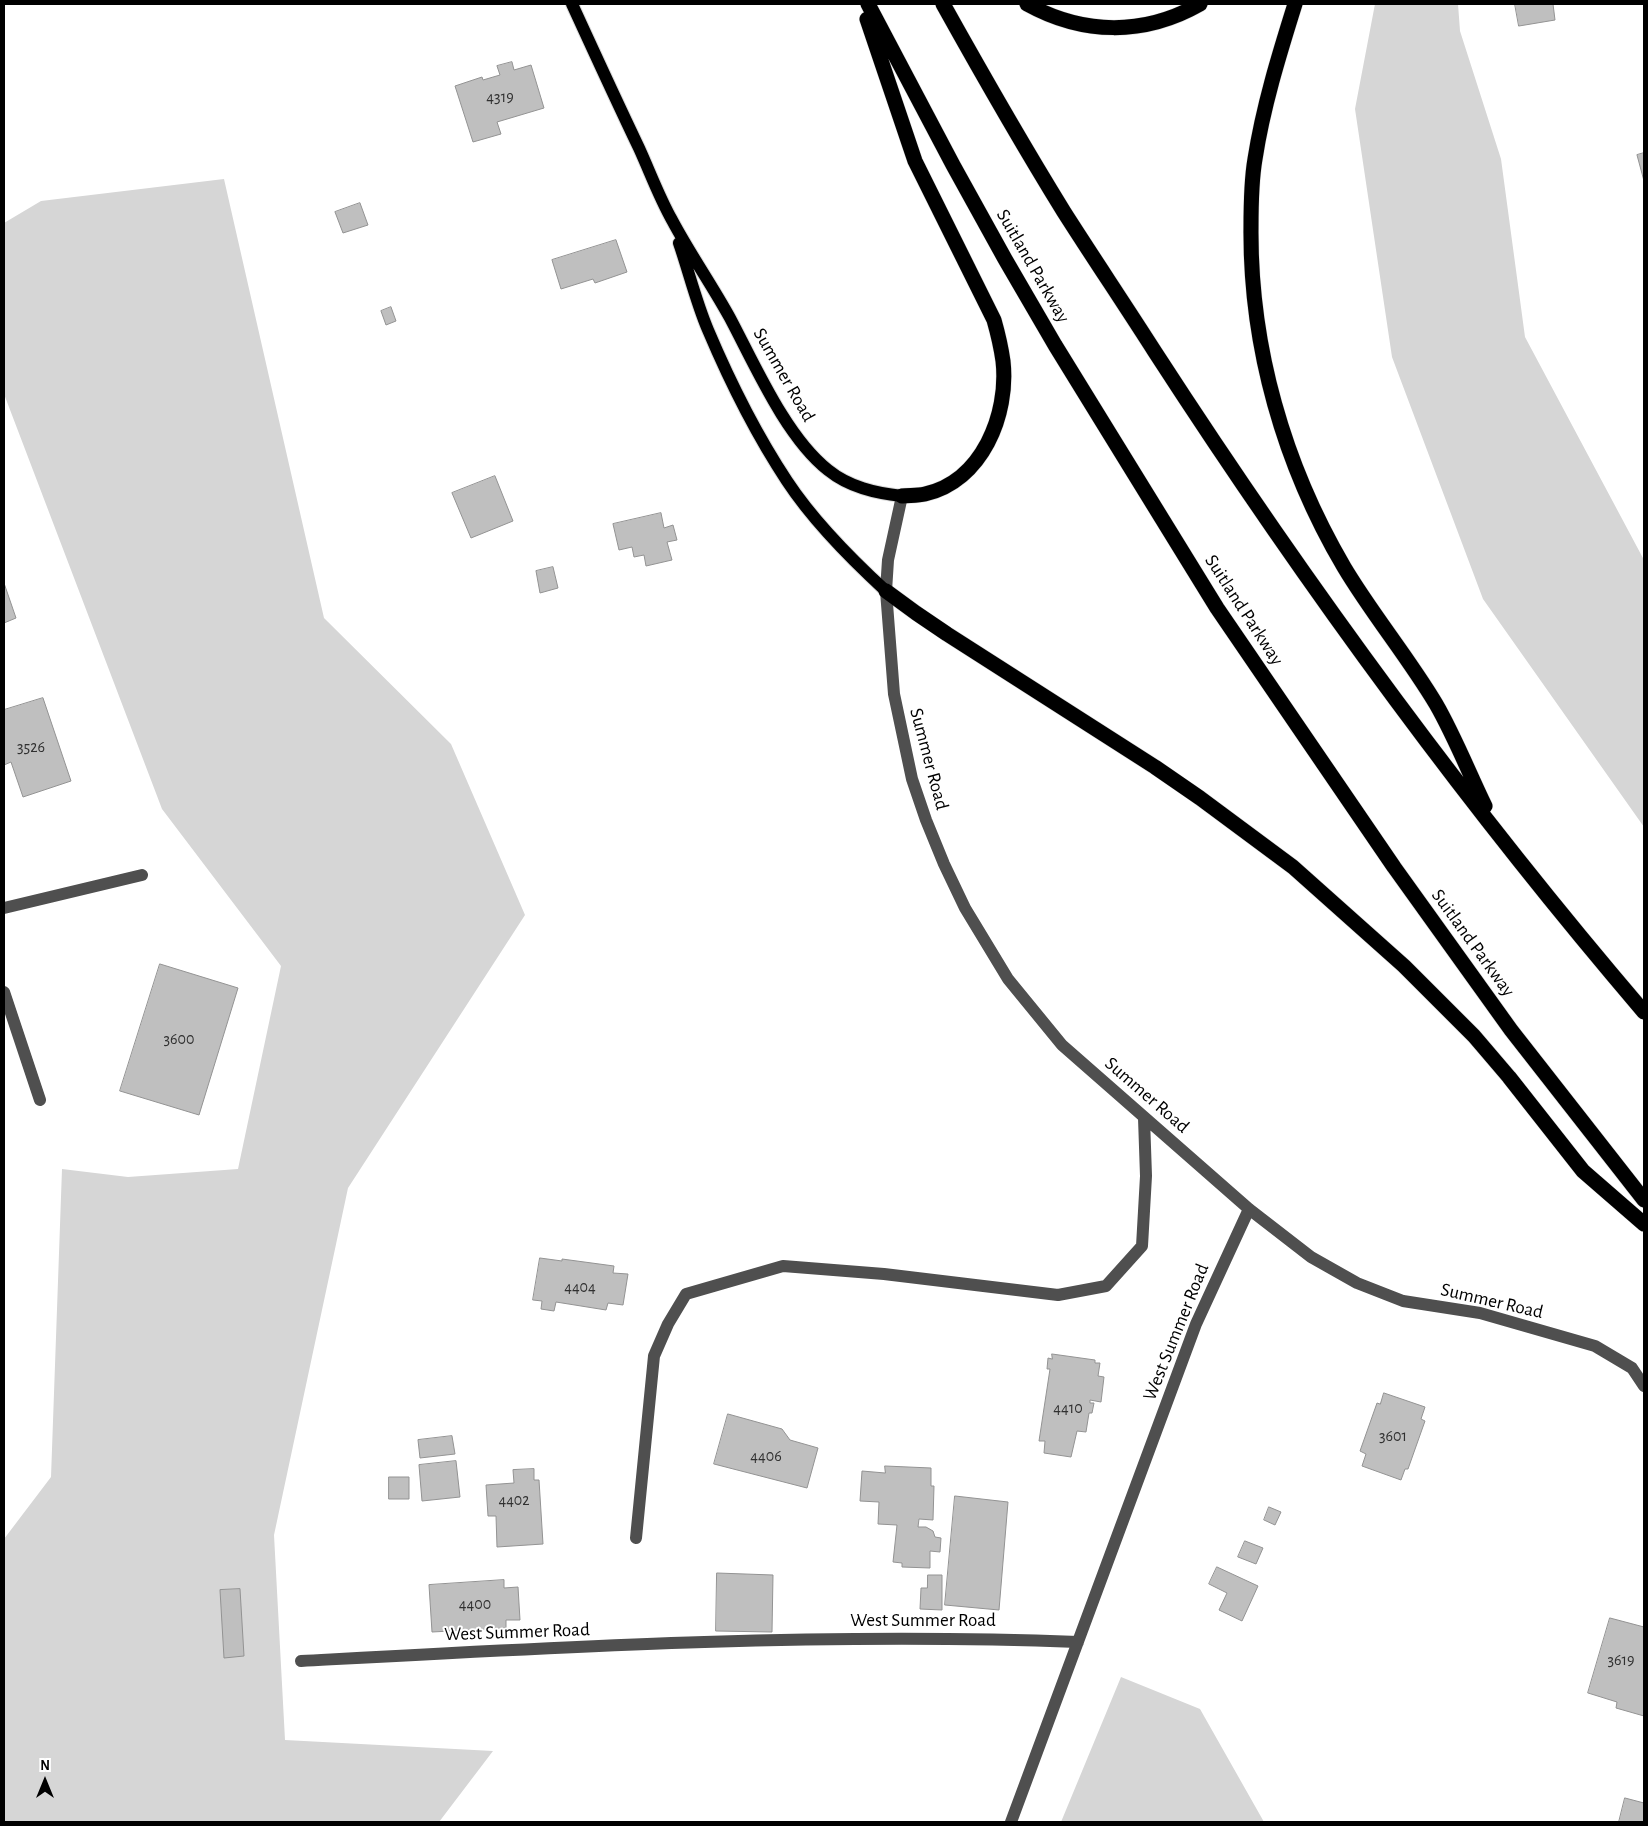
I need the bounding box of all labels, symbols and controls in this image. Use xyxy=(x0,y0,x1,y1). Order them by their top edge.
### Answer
house number: 4319 xyxy=(486,87,514,107)
street label: Suitland Parkway xyxy=(991,205,1075,327)
street label: Summer Road xyxy=(748,324,820,426)
street label: Suitland Parkway xyxy=(1200,550,1288,670)
street label: Summer Road xyxy=(904,706,954,812)
house number: 3526 xyxy=(17,737,45,757)
street label: Suitland Parkway xyxy=(1426,885,1520,1001)
house number: 3600 xyxy=(163,1029,195,1049)
street label: Summer Road xyxy=(1100,1052,1194,1138)
street label: West Summer Road xyxy=(1138,1260,1214,1404)
house number: 4404 xyxy=(564,1277,596,1297)
street label: Summer Road xyxy=(1439,1278,1545,1324)
house number: 4410 xyxy=(1053,1398,1083,1418)
house number: 3601 xyxy=(1379,1426,1407,1446)
house number: 4406 xyxy=(750,1446,782,1466)
house number: 4402 xyxy=(498,1490,530,1510)
house number: 4400 xyxy=(459,1594,491,1614)
street label: West Summer Road xyxy=(850,1609,996,1631)
street label: West Summer Road xyxy=(444,1618,590,1646)
house number: 3619 xyxy=(1607,1650,1635,1670)
north arrow xyxy=(20,1756,70,1806)
text: N xyxy=(40,1759,50,1773)

